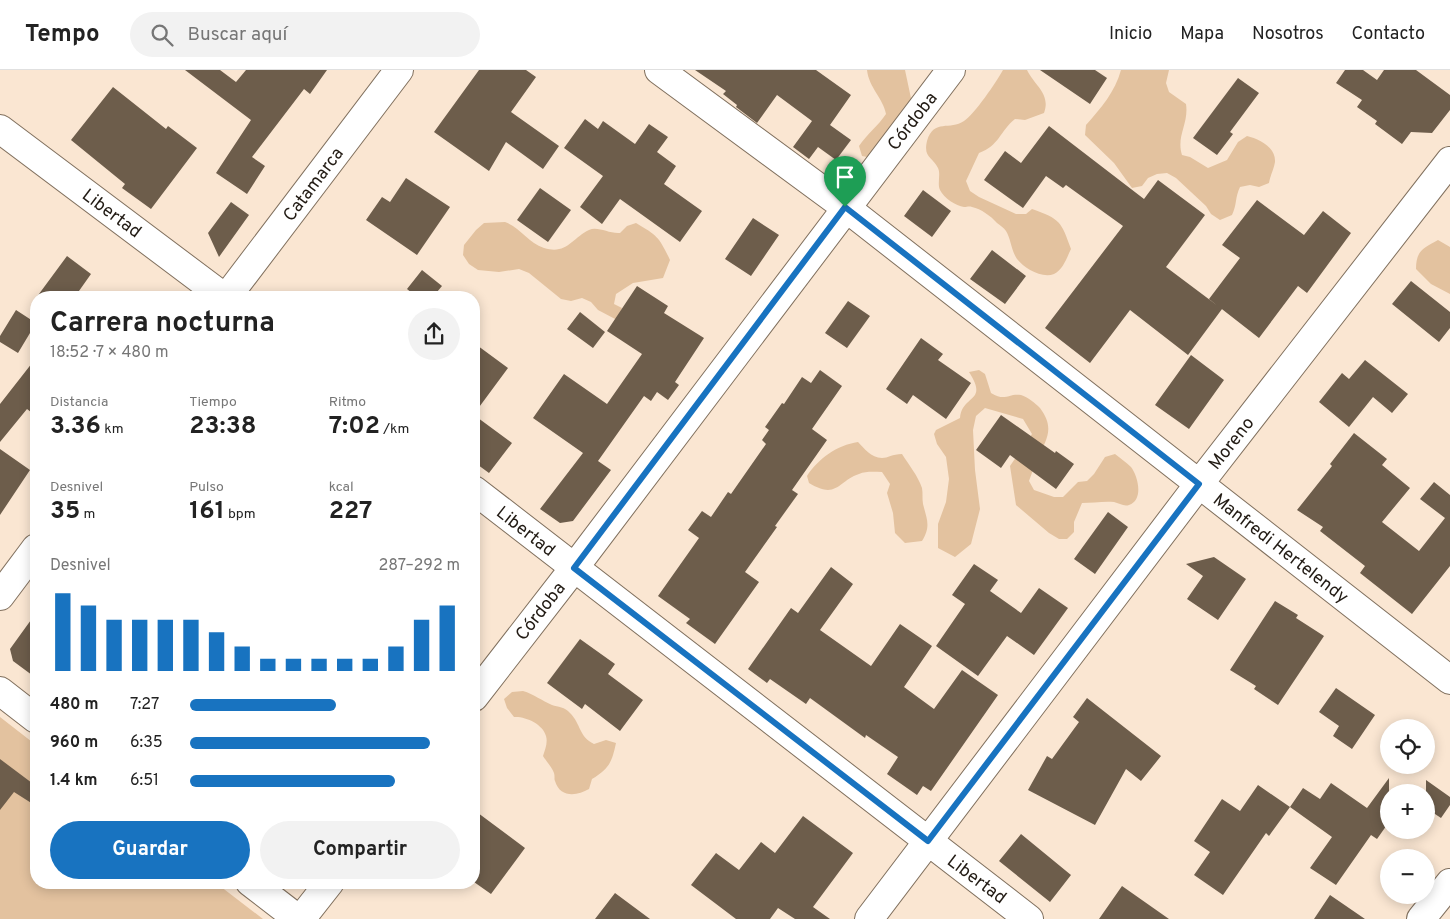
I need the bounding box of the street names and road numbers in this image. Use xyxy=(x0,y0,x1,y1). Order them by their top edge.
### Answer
street label: Córdoba xyxy=(883,88,943,156)
street label: Catamarca xyxy=(279,143,350,227)
street label: Libertad xyxy=(77,184,145,244)
street label: Moreno xyxy=(1204,413,1260,475)
street label: Manfredi Hertelendy xyxy=(1208,489,1353,609)
street label: Libertad xyxy=(491,502,559,562)
street label: Córdoba xyxy=(511,578,571,646)
street label: Libertad xyxy=(942,850,1010,910)

